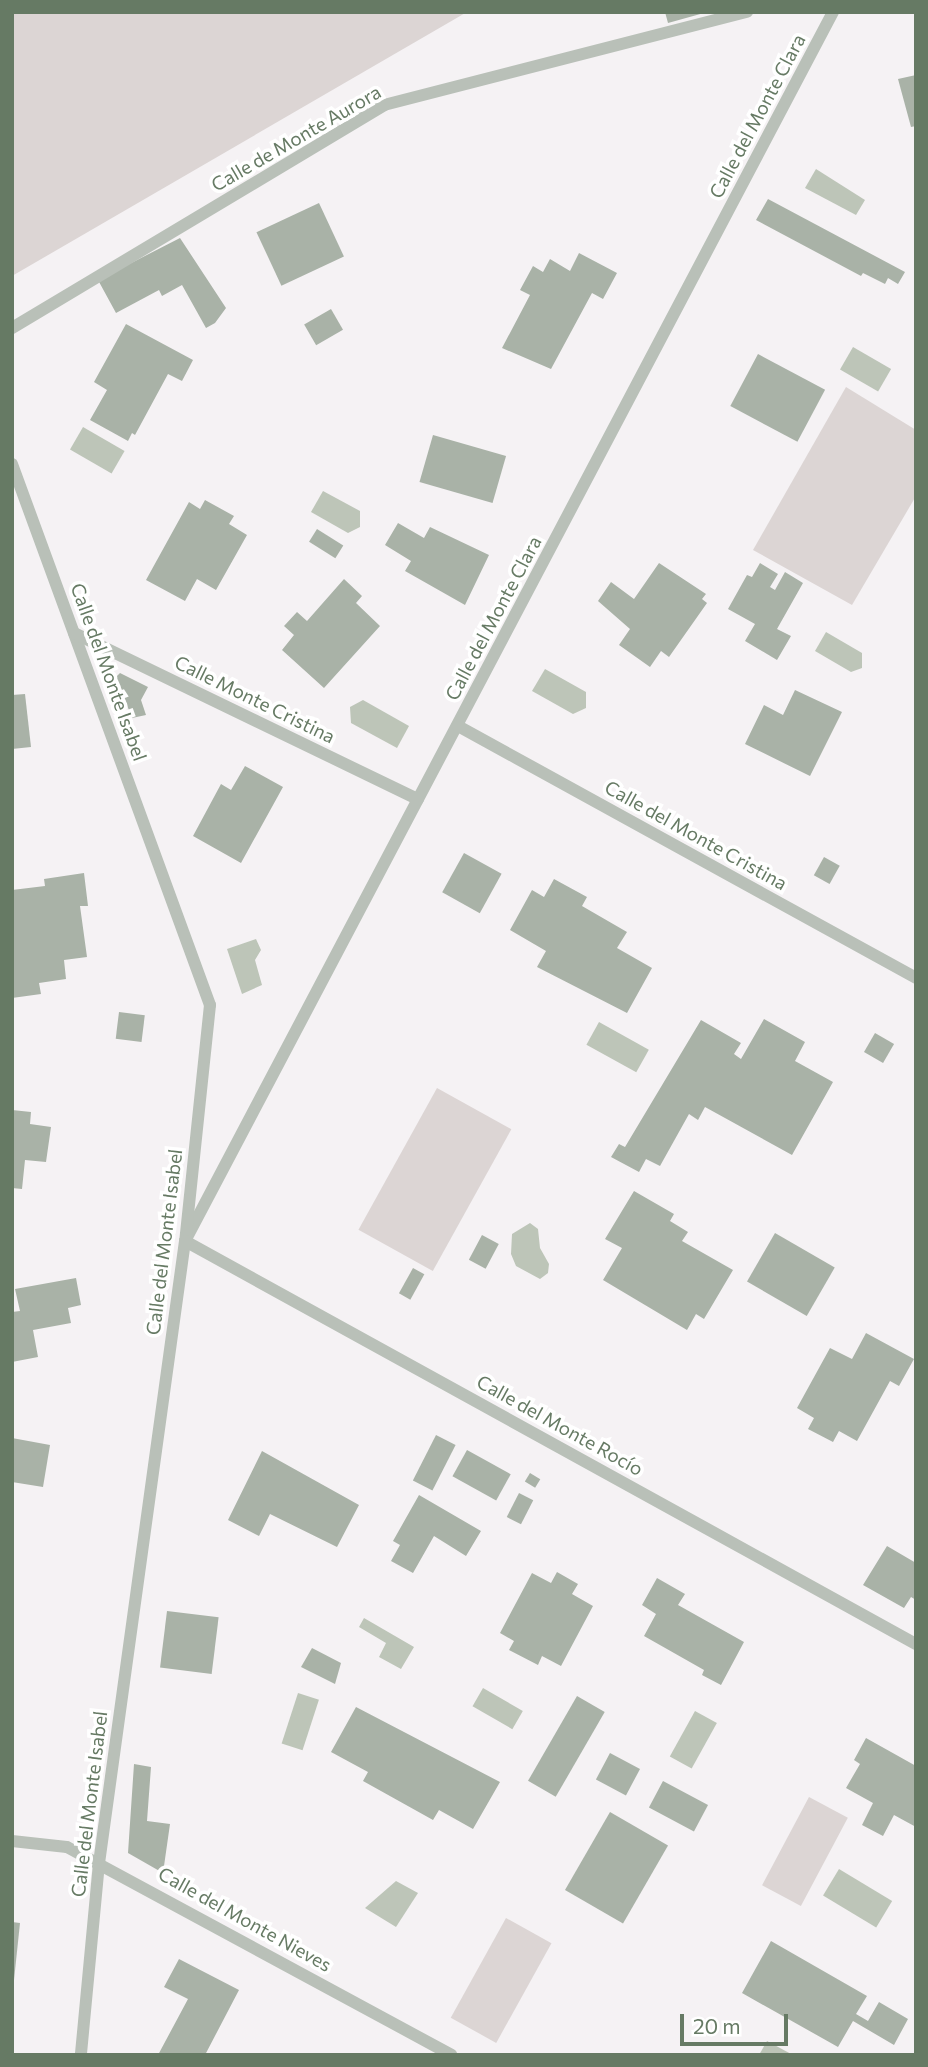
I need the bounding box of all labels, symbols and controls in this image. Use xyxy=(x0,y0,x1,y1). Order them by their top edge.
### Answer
street label: Calle del Monte Clara xyxy=(704,30,810,202)
street label: Calle de Monte Aurora xyxy=(207,80,385,196)
street label: Calle del Monte Clara xyxy=(440,532,546,704)
street label: Calle del Monte Isabel xyxy=(66,580,152,764)
street label: Calle Monte Cristina xyxy=(171,650,339,748)
street label: Calle del Monte Cristina xyxy=(601,775,791,895)
street label: Calle del Monte Isabel xyxy=(141,1148,187,1336)
street label: Calle del Monte Rocío xyxy=(473,1370,647,1480)
street label: Calle del Monte Isabel xyxy=(66,1710,112,1898)
street label: Calle del Monte Nieves xyxy=(154,1862,336,1976)
scale bar xyxy=(683,2000,792,2044)
text: 20 m xyxy=(693,2013,741,2038)

